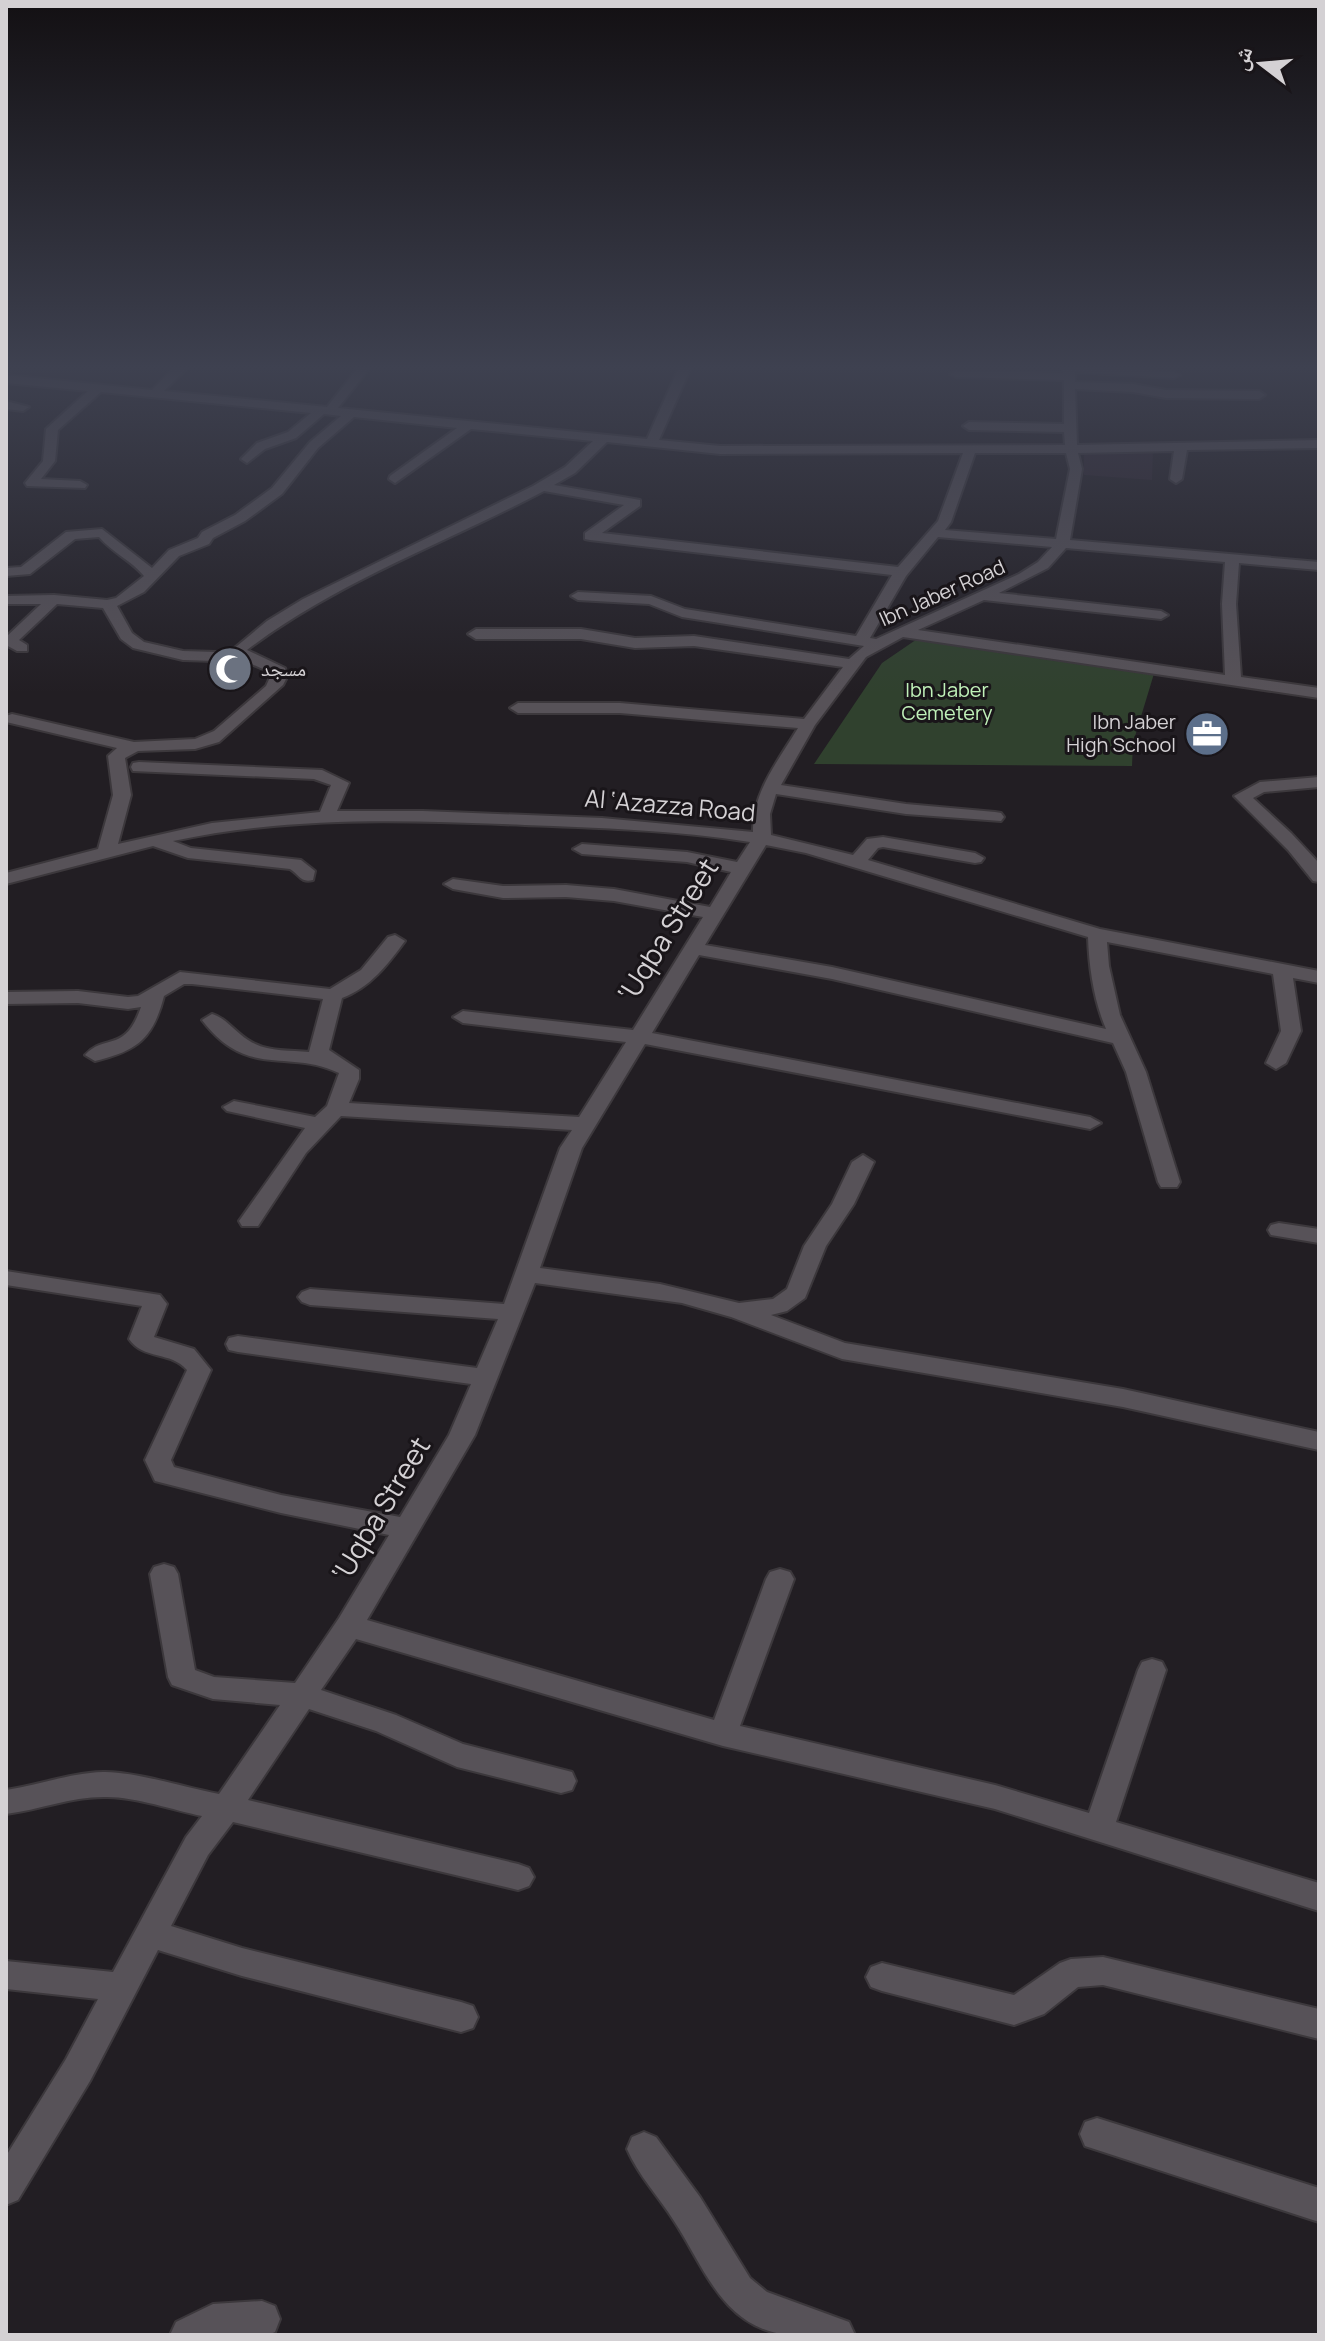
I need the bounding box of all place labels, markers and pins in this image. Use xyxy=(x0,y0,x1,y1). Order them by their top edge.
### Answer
mosque icon: مسجد xyxy=(206,645,254,693)
place label: مسجد xyxy=(261,655,306,682)
place label: Ibn Jaber High School xyxy=(1066,708,1176,758)
office icon: Ibn Jaber High School xyxy=(1183,710,1231,758)

